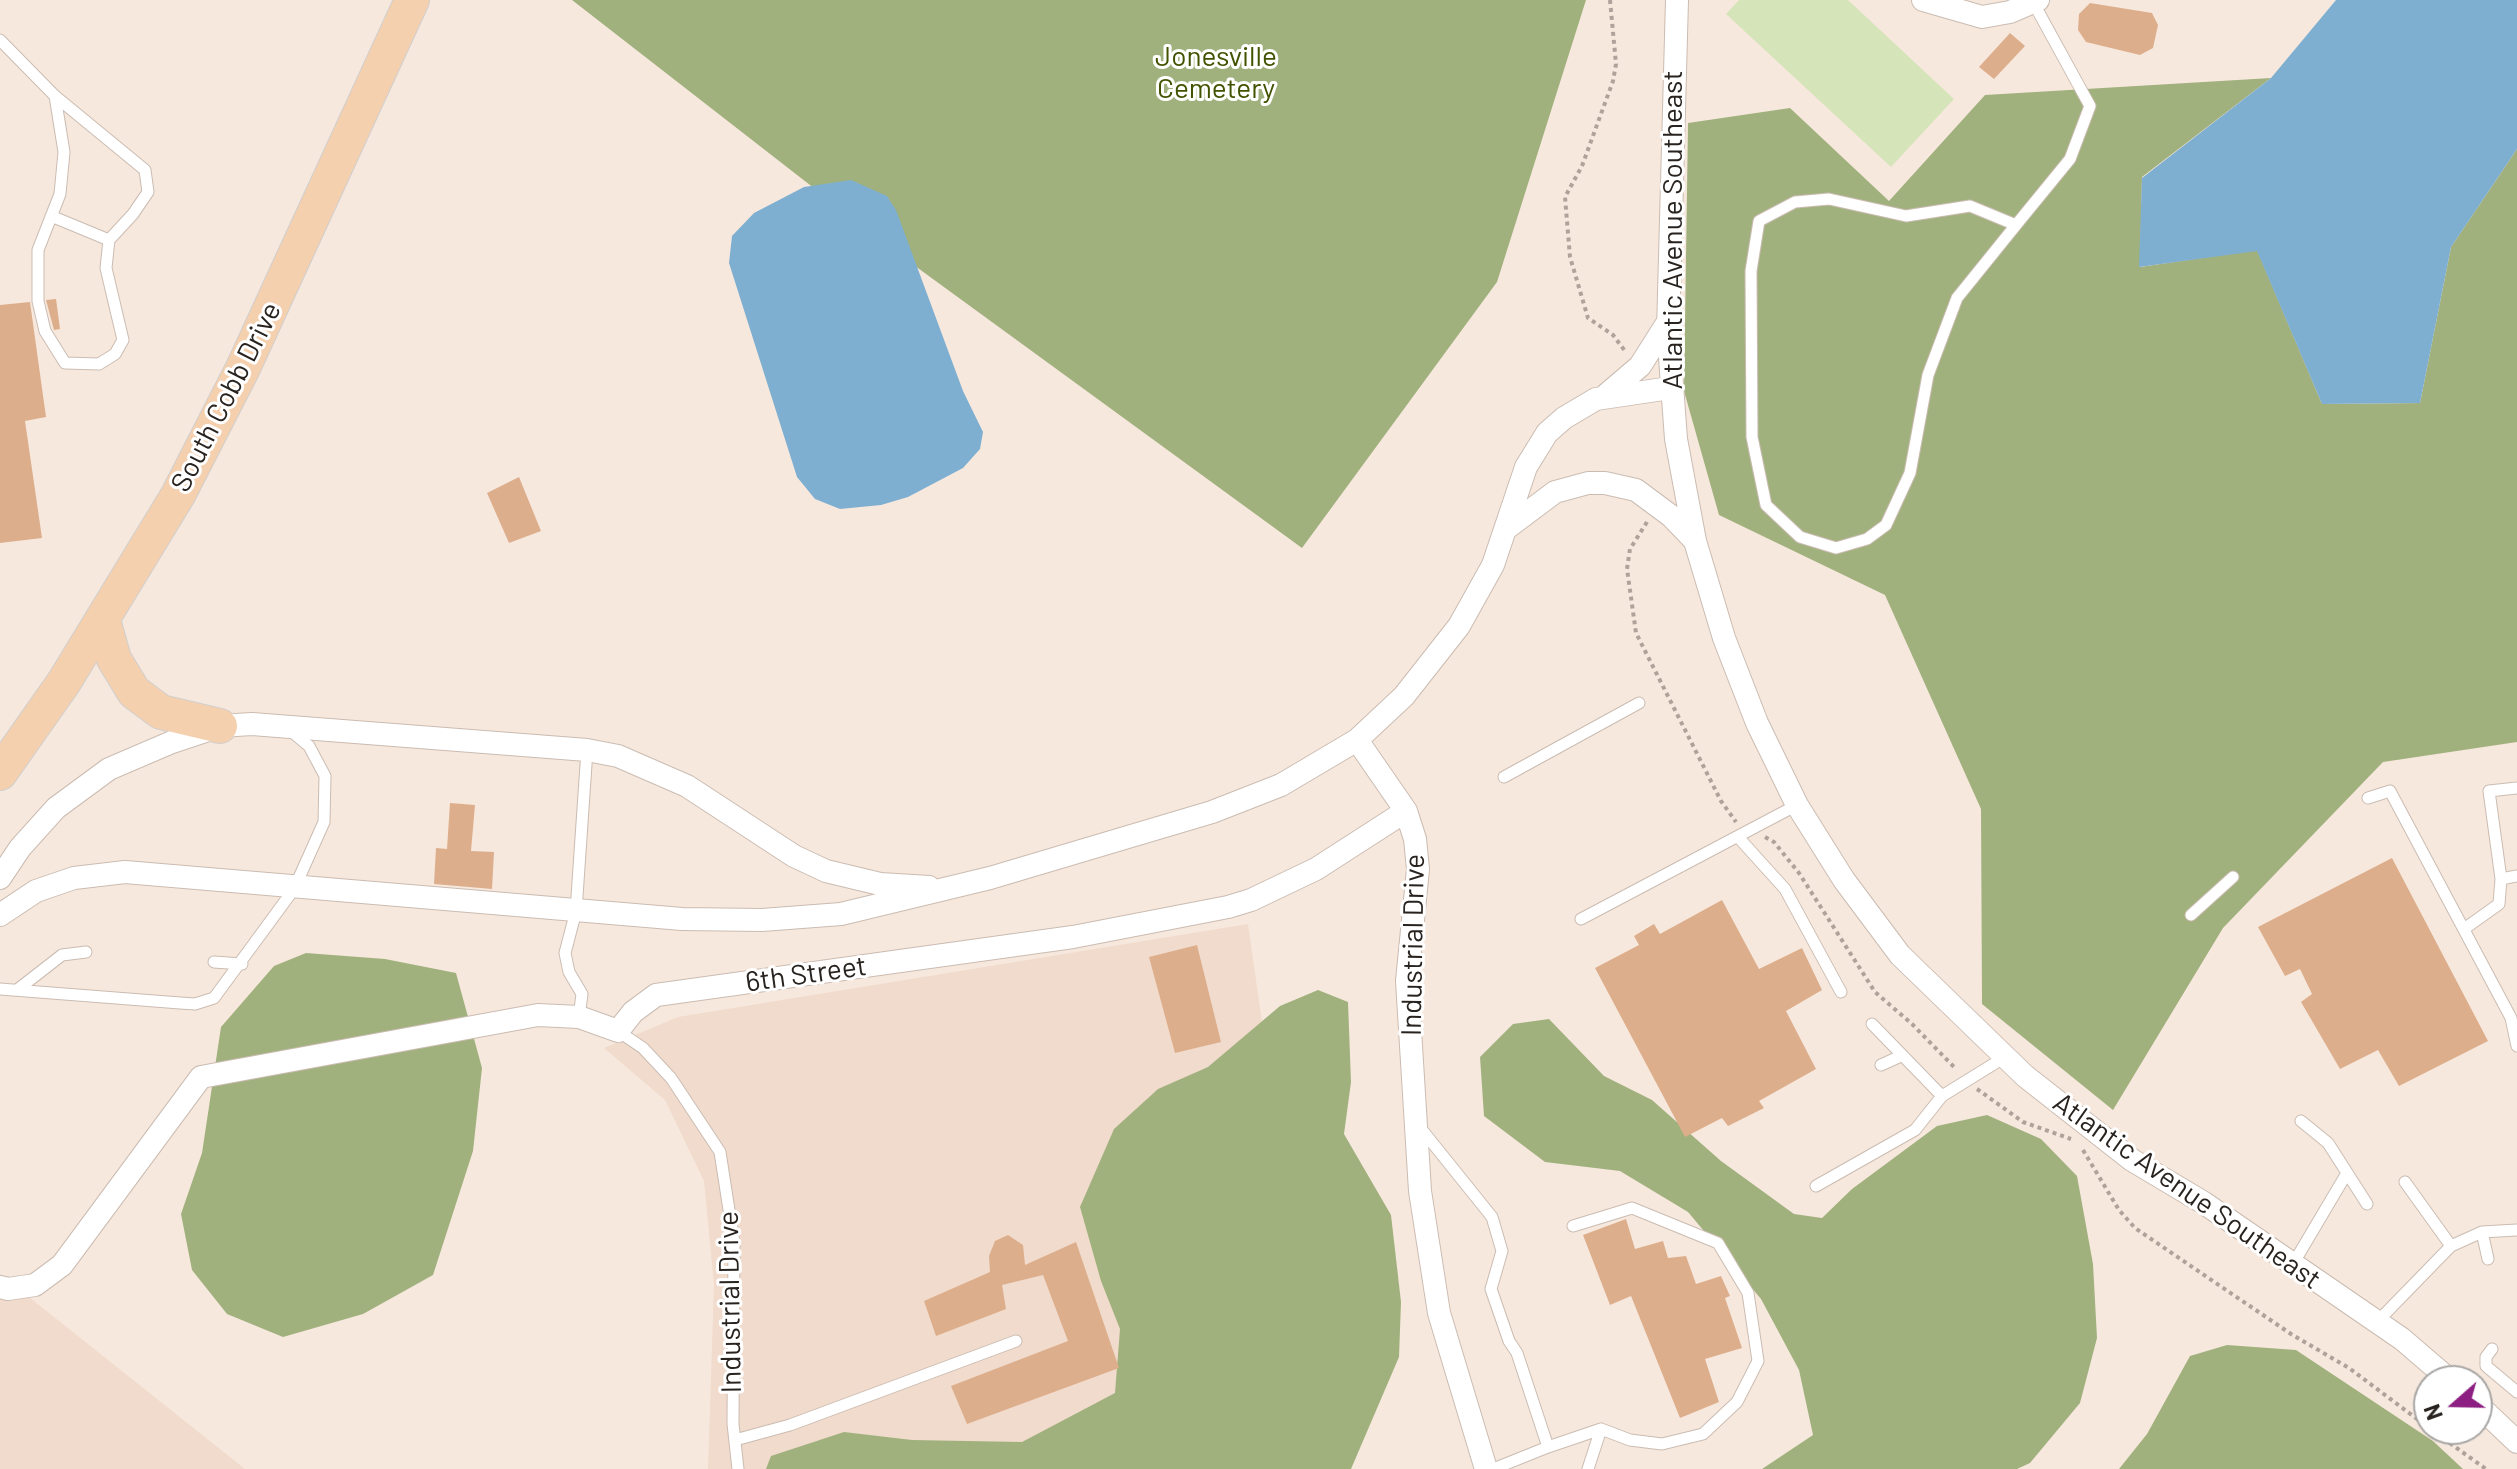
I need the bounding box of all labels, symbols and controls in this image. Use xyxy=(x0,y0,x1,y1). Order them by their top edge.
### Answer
park label: Jonesville Cemetery xyxy=(1155,40,1277,106)
street label: Atlantic Avenue Southeast xyxy=(1656,70,1690,390)
street label: South Cobb Drive xyxy=(164,297,288,497)
street label: Industrial Drive xyxy=(1395,854,1431,1036)
street label: 6th Street xyxy=(743,949,869,999)
street label: Atlantic Avenue Southeast xyxy=(2047,1086,2327,1296)
street label: Industrial Drive xyxy=(712,1211,748,1393)
north arrow xyxy=(2413,1365,2493,1445)
text: N xyxy=(2418,1401,2447,1424)

